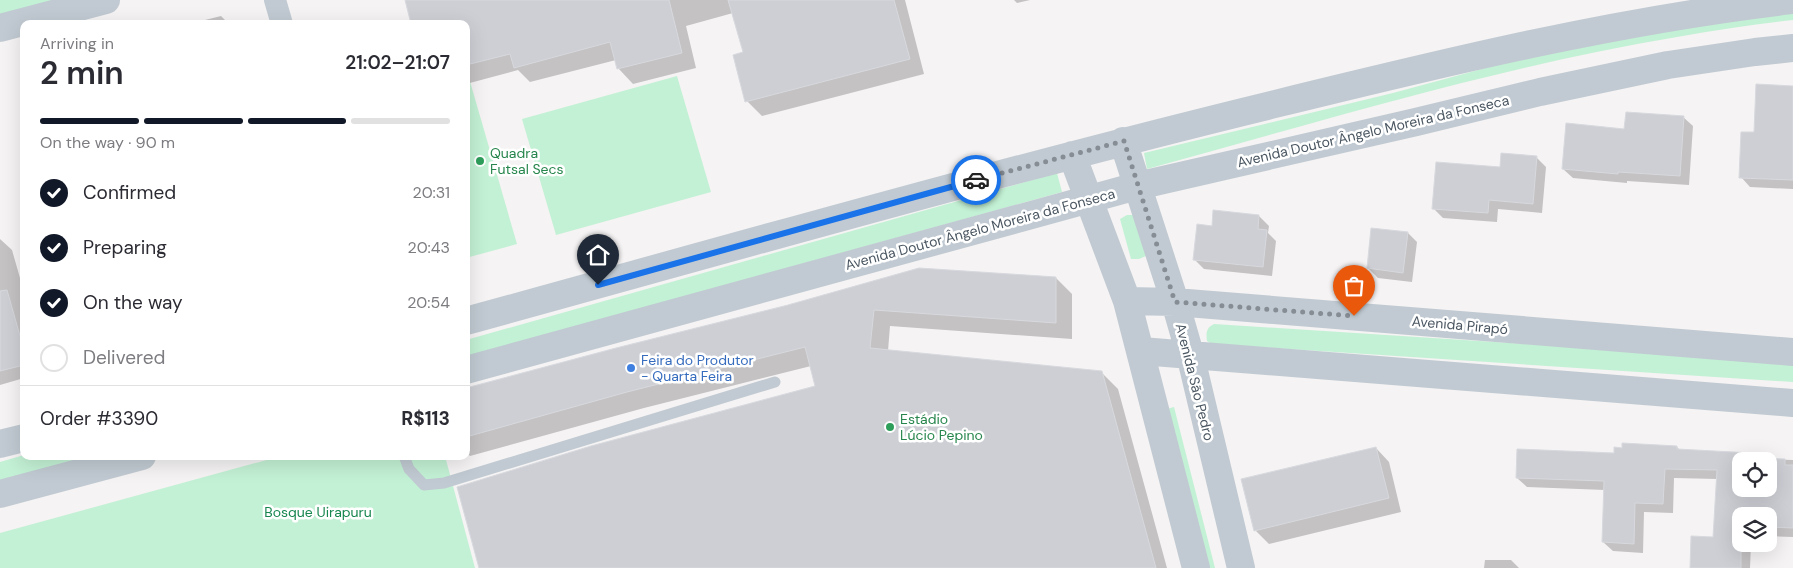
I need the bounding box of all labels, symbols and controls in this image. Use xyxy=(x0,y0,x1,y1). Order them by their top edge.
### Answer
text: Arriving in xyxy=(40,33,114,54)
text: 21:02–21:07 xyxy=(345,50,450,75)
text: 2 min xyxy=(40,52,124,94)
street label: Avenida Doutor Ângelo Moreira da Fonseca xyxy=(1235,91,1511,171)
text: On the way · 90 m xyxy=(40,132,175,153)
place label: Quadra Futsal Secs xyxy=(490,144,564,178)
marker: Quadra Futsal Secs xyxy=(474,155,486,167)
courier xyxy=(951,155,1001,205)
icon: car xyxy=(962,166,990,194)
icon: check xyxy=(40,179,68,207)
text: Confirmed xyxy=(83,180,176,205)
text: 20:31 xyxy=(413,182,450,203)
street label: Avenida Doutor Ângelo Moreira da Fonseca xyxy=(843,184,1117,274)
icon: check xyxy=(40,234,68,262)
pin xyxy=(577,234,619,285)
text: Preparing xyxy=(83,235,167,260)
text: 20:43 xyxy=(408,237,450,258)
icon: home xyxy=(584,241,612,269)
pin xyxy=(1333,265,1375,316)
icon: bag xyxy=(1340,272,1368,300)
icon: check xyxy=(40,289,68,317)
text: On the way xyxy=(83,290,183,315)
text: 20:54 xyxy=(407,292,450,313)
street label: Avenida Pirapó xyxy=(1411,312,1509,338)
street label: Avenida São Pedro xyxy=(1172,321,1218,443)
text: Delivered xyxy=(83,345,165,370)
place label: Feira do Produtor - Quarta Feira xyxy=(641,351,754,385)
marker: Feira do Produtor - Quarta Feira xyxy=(625,362,637,374)
text: Order #3390 xyxy=(40,406,158,431)
text: R$113 xyxy=(401,406,450,431)
place label: Estádio Lúcio Pepino xyxy=(900,410,983,444)
marker: Estádio Lúcio Pepino xyxy=(884,421,896,433)
map controls xyxy=(1732,452,1777,552)
button: locate xyxy=(1732,452,1777,497)
park label: Bosque Uirapuru xyxy=(264,503,372,521)
button: layers xyxy=(1732,507,1777,552)

